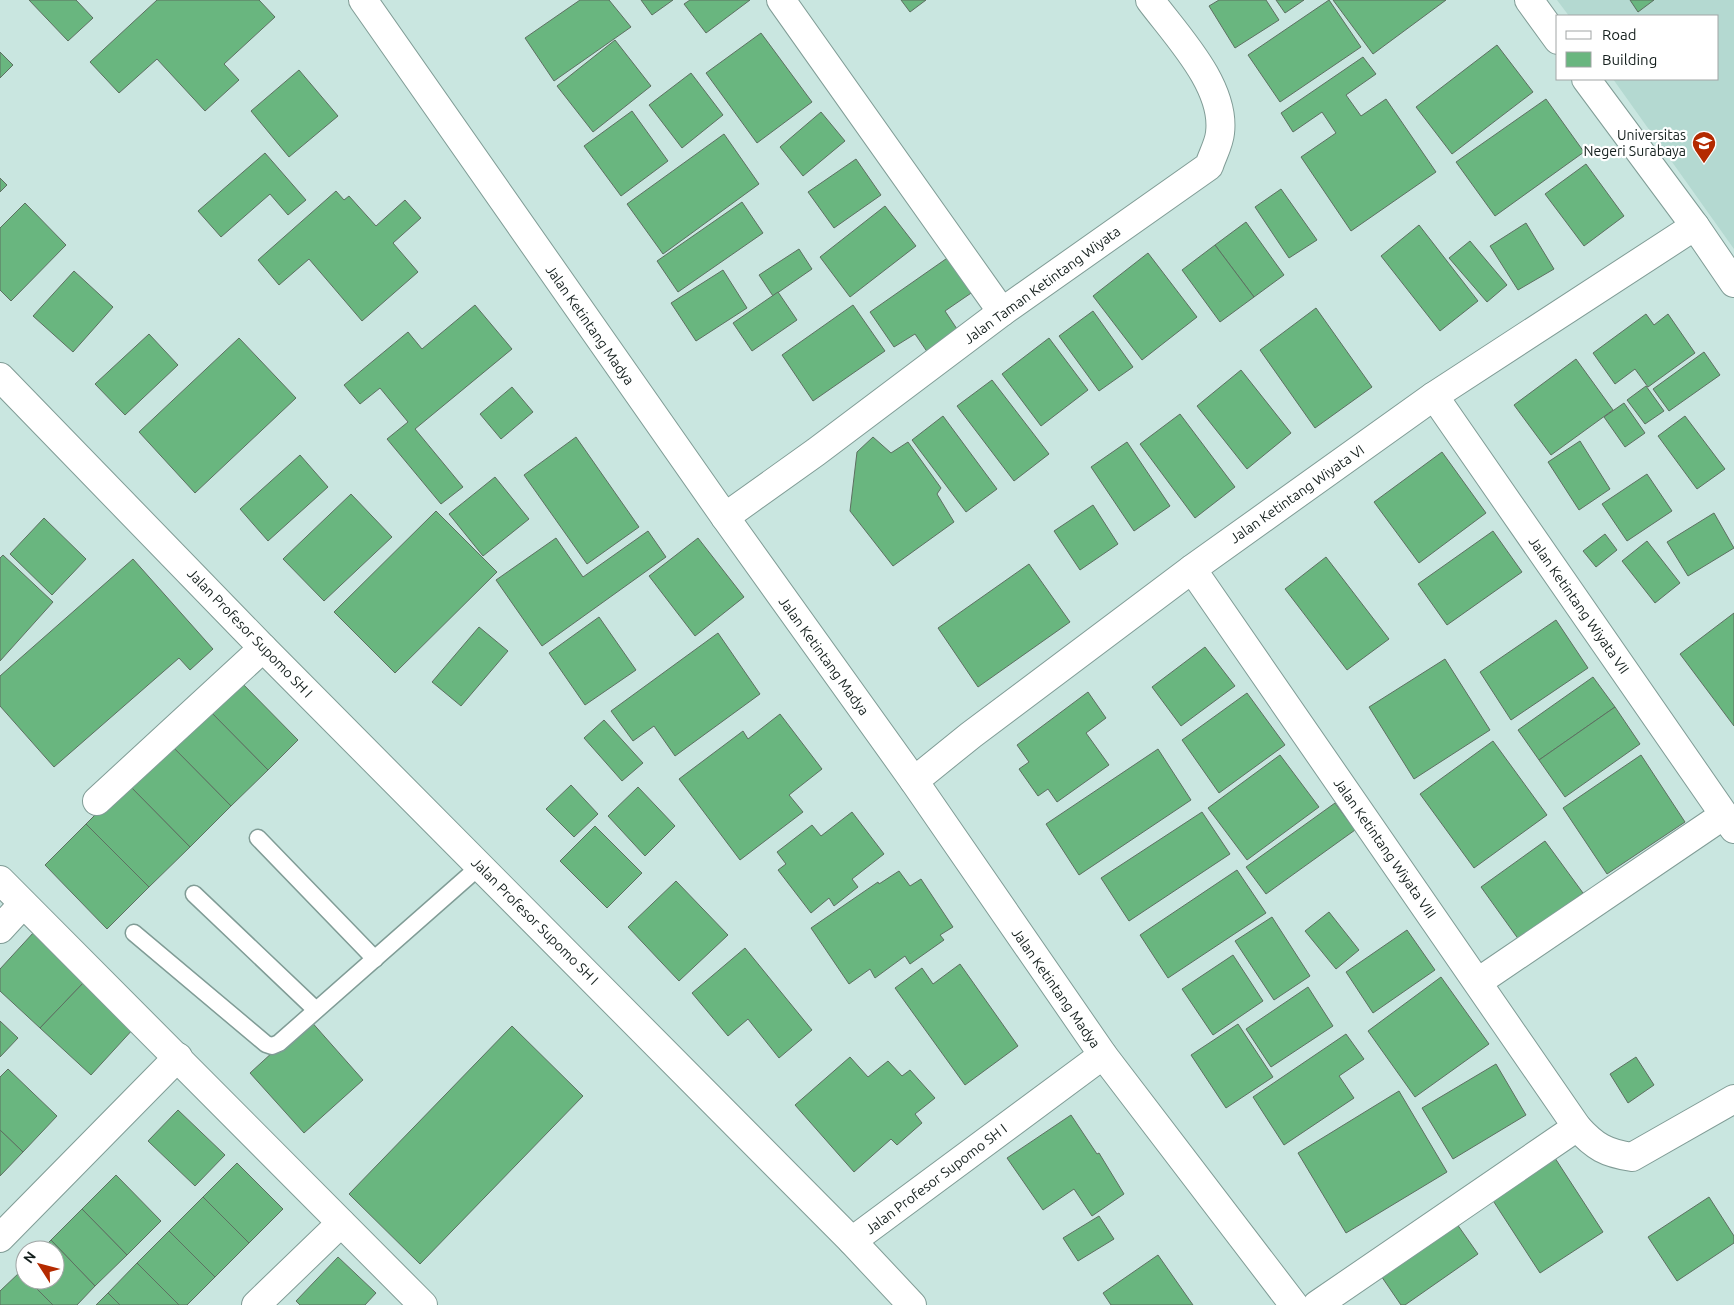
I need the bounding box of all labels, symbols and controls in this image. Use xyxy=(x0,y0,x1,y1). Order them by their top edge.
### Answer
legend xyxy=(1556,15,1719,80)
text: Road xyxy=(1602,26,1637,43)
text: Building xyxy=(1602,51,1657,68)
place label: Universitas Negeri Surabaya xyxy=(1583,127,1686,159)
school or university icon: Universitas Negeri Surabaya xyxy=(1691,130,1717,164)
street label: Jalan Taman Ketintang Wiyata xyxy=(961,223,1123,347)
street label: Jalan Ketintang Madya xyxy=(543,262,637,388)
street label: Jalan Ketintang Wiyata VI xyxy=(1227,442,1367,546)
street label: Jalan Ketintang Wiyata VII xyxy=(1526,533,1632,677)
street label: Jalan Profesor Supomo SH I xyxy=(184,565,316,701)
street label: Jalan Ketintang Madya xyxy=(776,594,872,718)
street label: Jalan Ketintang Wiyata VIII xyxy=(1331,775,1439,921)
street label: Jalan Profesor Supomo SH I xyxy=(468,854,602,988)
street label: Jalan Ketintang Madya xyxy=(1009,925,1103,1051)
street label: Jalan Profesor Supomo SH I xyxy=(862,1121,1010,1237)
north arrow xyxy=(15,1240,65,1290)
text: N xyxy=(20,1248,39,1266)

